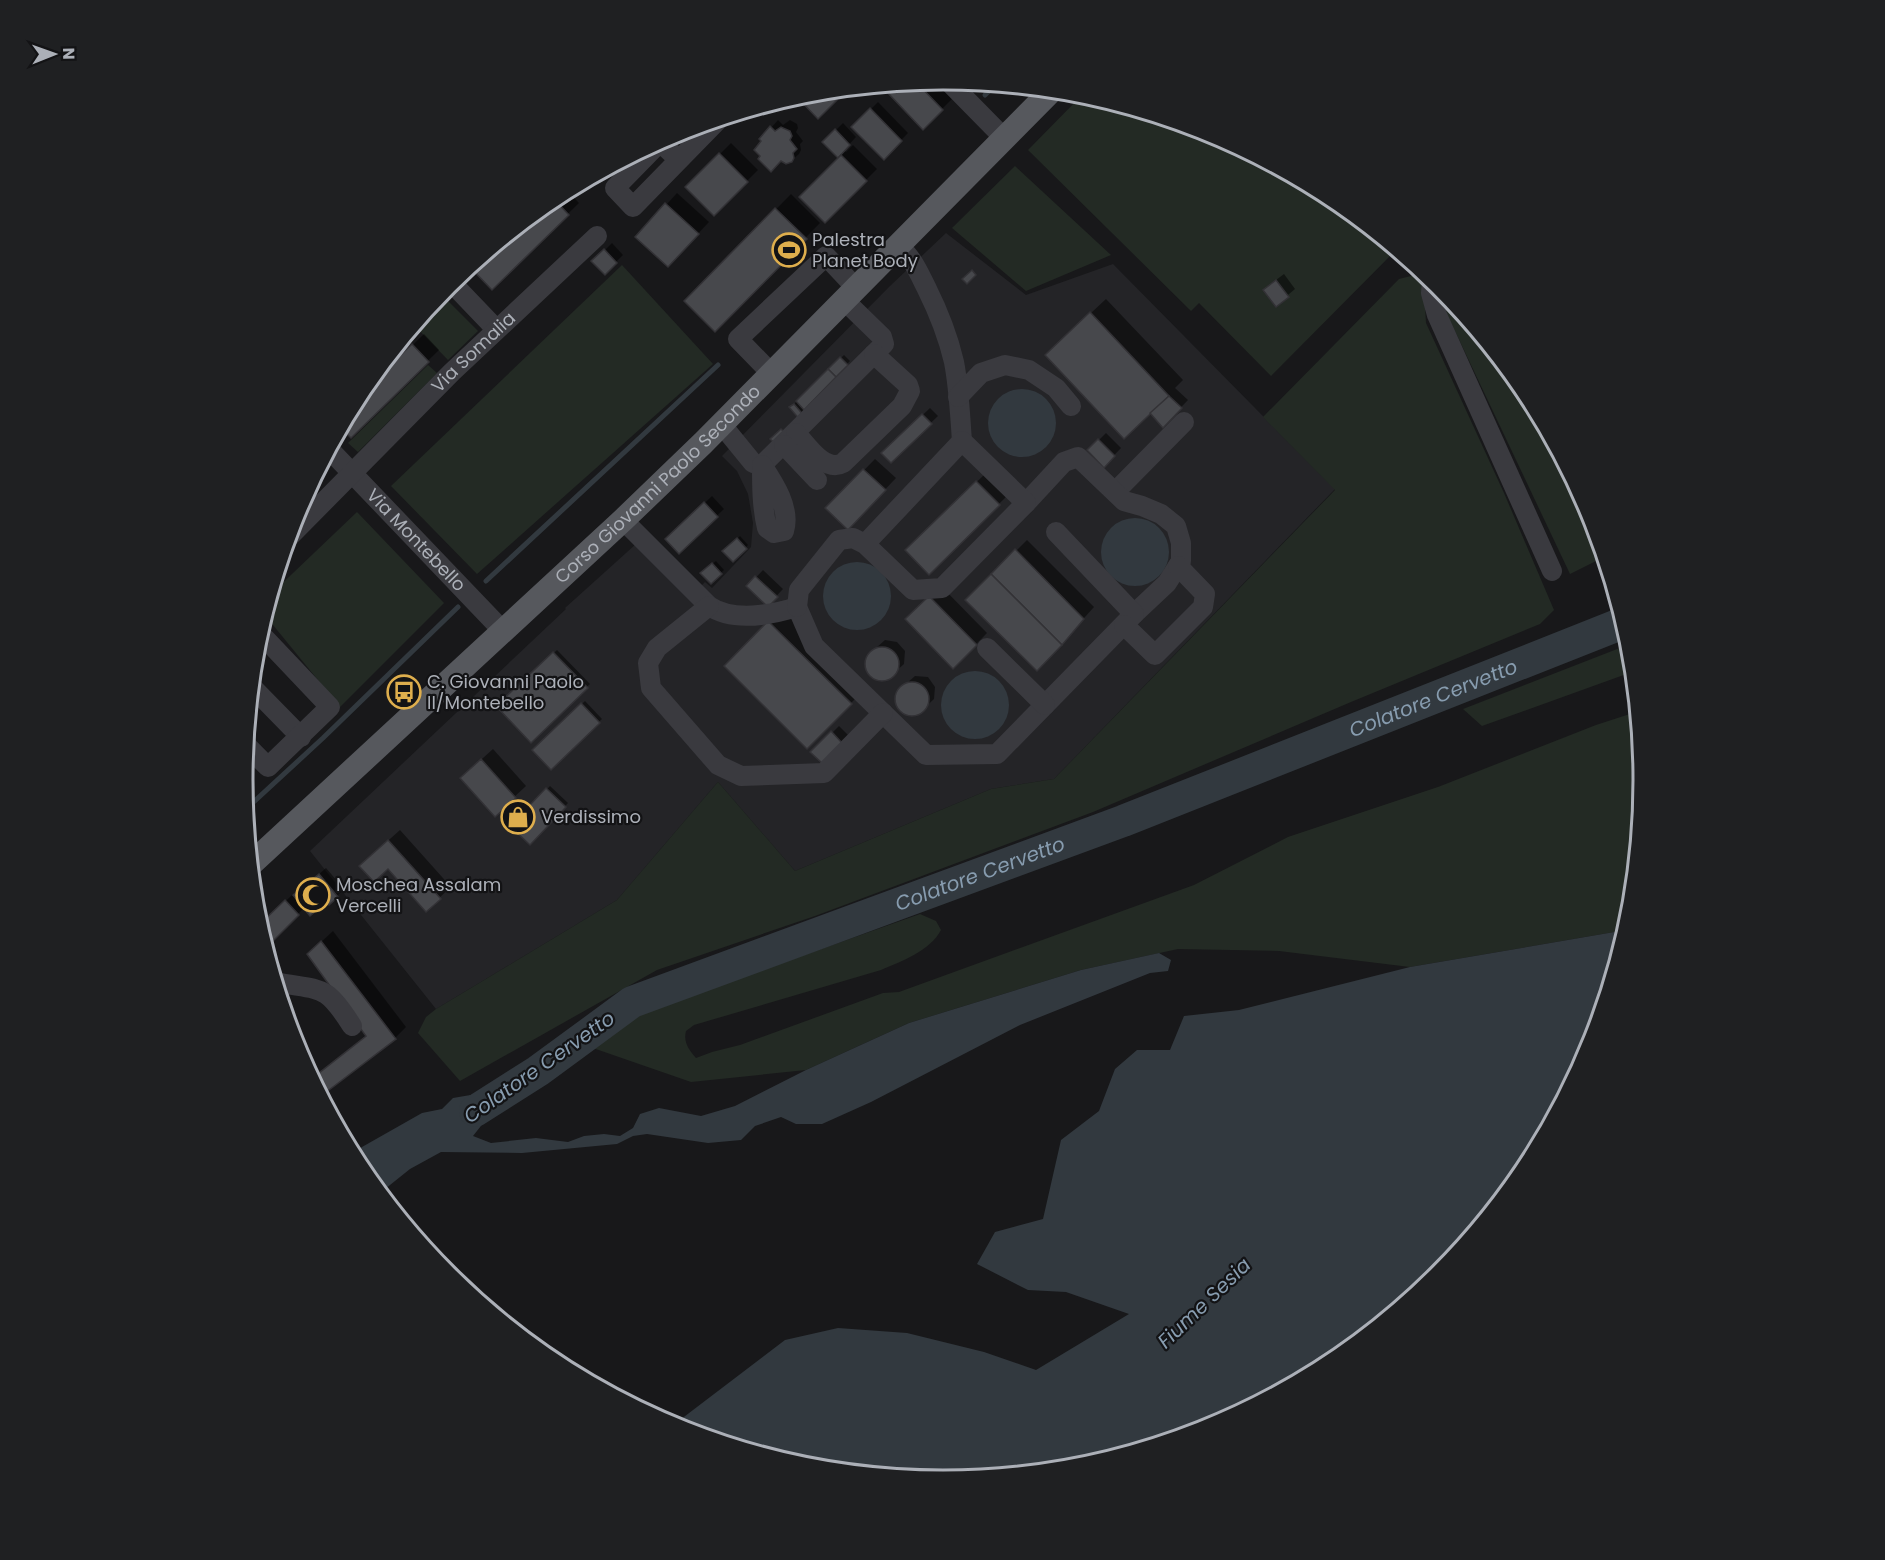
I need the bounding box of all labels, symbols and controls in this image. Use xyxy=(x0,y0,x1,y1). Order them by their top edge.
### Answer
north arrow xyxy=(24,24,84,84)
text: N xyxy=(57,48,80,60)
place label: Palestra Planet Body xyxy=(812,227,918,273)
sports icon: Palestra Planet Body xyxy=(771,232,807,268)
street label: Via Somalia xyxy=(426,306,521,398)
street label: Corso Giovanni Paolo Secondo xyxy=(549,379,766,589)
street label: Via Montebello xyxy=(361,483,472,597)
water label: Colatore Cervetto xyxy=(1345,652,1521,744)
place label: C. Giovanni Paolo II/Montebello xyxy=(427,669,584,715)
bus stop icon: C. Giovanni Paolo II/Montebello xyxy=(386,674,422,710)
shop icon: Verdissimo xyxy=(500,799,536,835)
place label: Verdissimo xyxy=(541,804,641,829)
water label: Colatore Cervetto xyxy=(891,830,1069,918)
place label: Moschea Assalam Vercelli xyxy=(336,872,501,918)
mosque icon: Moschea Assalam Vercelli xyxy=(295,877,331,913)
water label: Colatore Cervetto xyxy=(458,1004,620,1130)
water label: Fiume Sesia xyxy=(1151,1251,1257,1355)

